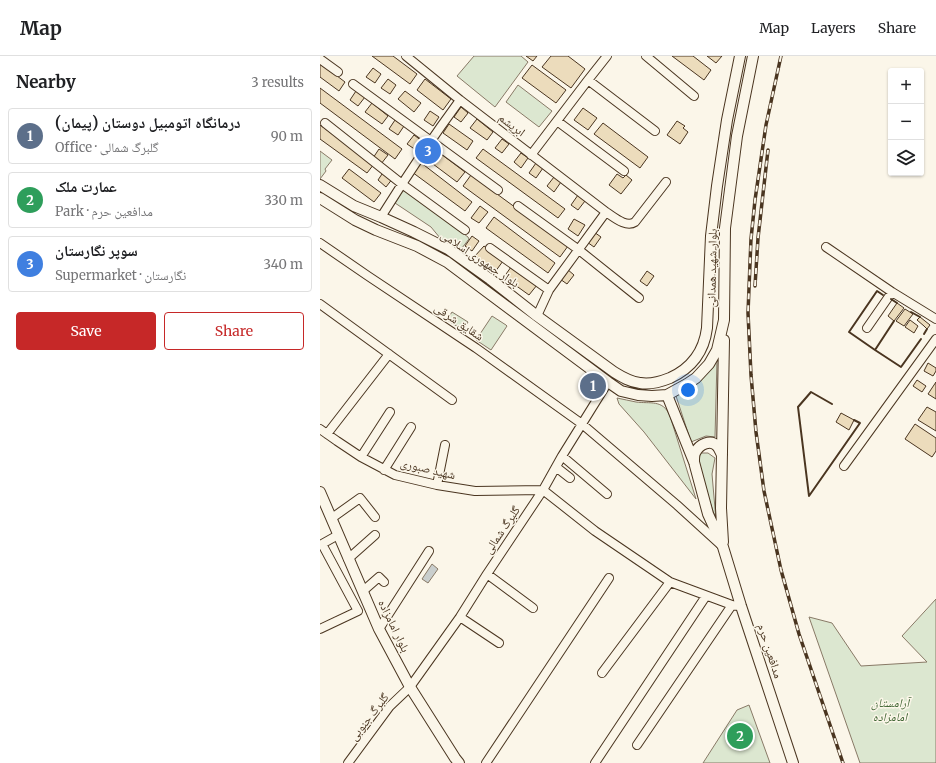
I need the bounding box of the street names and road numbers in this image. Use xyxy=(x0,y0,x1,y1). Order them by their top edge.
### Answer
street label: ابریشم xyxy=(495,110,529,140)
street label: بلوار جمهوری اسلامی xyxy=(438,227,522,291)
street label: بلوار شهید همدانی xyxy=(703,229,720,307)
street label: شقایق شرقی xyxy=(432,300,487,344)
street label: شهید صبوری xyxy=(399,455,457,482)
street label: گلبرگ شمالی xyxy=(480,503,523,557)
street label: بلوار امامزاده xyxy=(375,597,414,655)
street label: مدافعین حرم xyxy=(754,622,786,680)
street label: گلبرگ جنوبی xyxy=(345,690,392,744)

